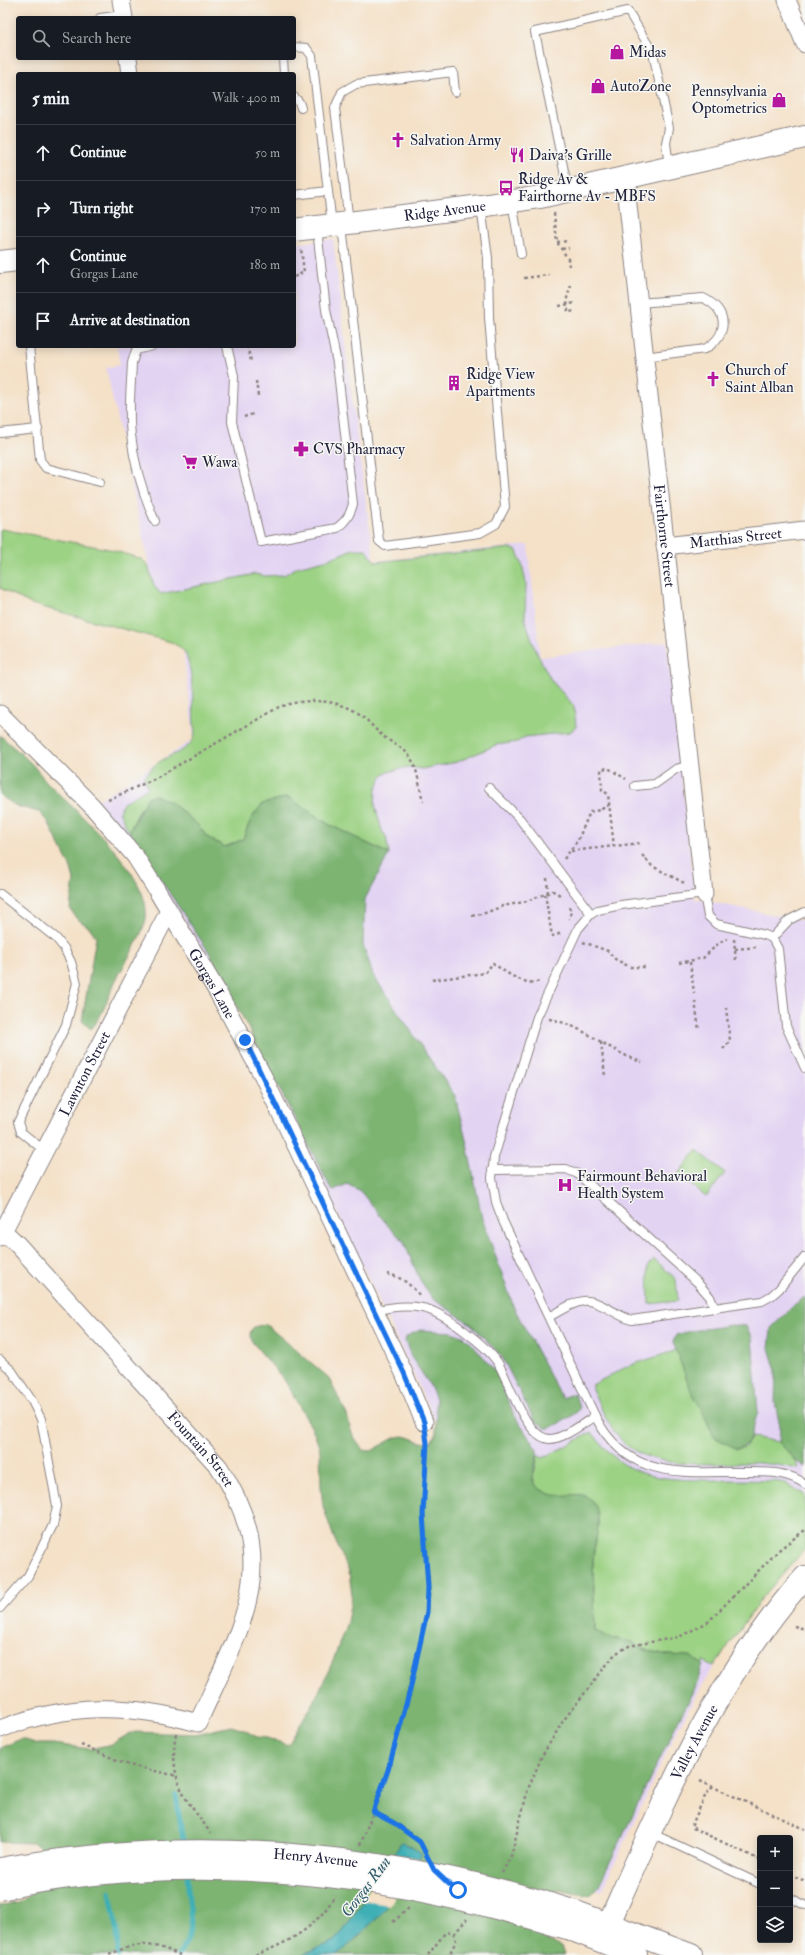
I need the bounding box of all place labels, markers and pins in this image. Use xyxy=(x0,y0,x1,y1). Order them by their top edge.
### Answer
shop icon: Midas xyxy=(608,43,626,61)
place label: Midas xyxy=(629,43,666,62)
shop icon: AutoZone xyxy=(589,77,607,95)
place label: AutoZone xyxy=(609,77,671,96)
place label: Pennsylvania Optometrics xyxy=(691,82,768,119)
shop icon: Pennsylvania Optometrics xyxy=(770,91,788,109)
church icon: Salvation Army xyxy=(389,131,407,149)
place label: Salvation Army xyxy=(410,131,501,150)
restaurant icon: Daiva's Grille xyxy=(508,146,526,164)
place label: Daiva's Grille xyxy=(529,146,612,165)
place label: Ridge Av & Fairthorne Av - MBFS xyxy=(518,170,656,206)
bus stop icon: Ridge Av & Fairthorne Av - MBFS xyxy=(497,179,515,197)
place label: Church of Saint Alban xyxy=(725,361,794,397)
place label: Ridge View Apartments xyxy=(465,365,536,402)
church icon: Church of Saint Alban xyxy=(704,370,722,388)
building icon: Ridge View Apartments xyxy=(445,374,463,392)
pharmacy icon: CVS Pharmacy xyxy=(292,440,310,458)
place label: CVS Pharmacy xyxy=(313,440,405,459)
supermarket icon: Wawa xyxy=(181,453,199,471)
place label: Wawa xyxy=(201,453,238,472)
place label: Fairmount Behavioral Health System xyxy=(577,1167,707,1203)
hospital icon: Fairmount Behavioral Health System xyxy=(556,1176,574,1194)

